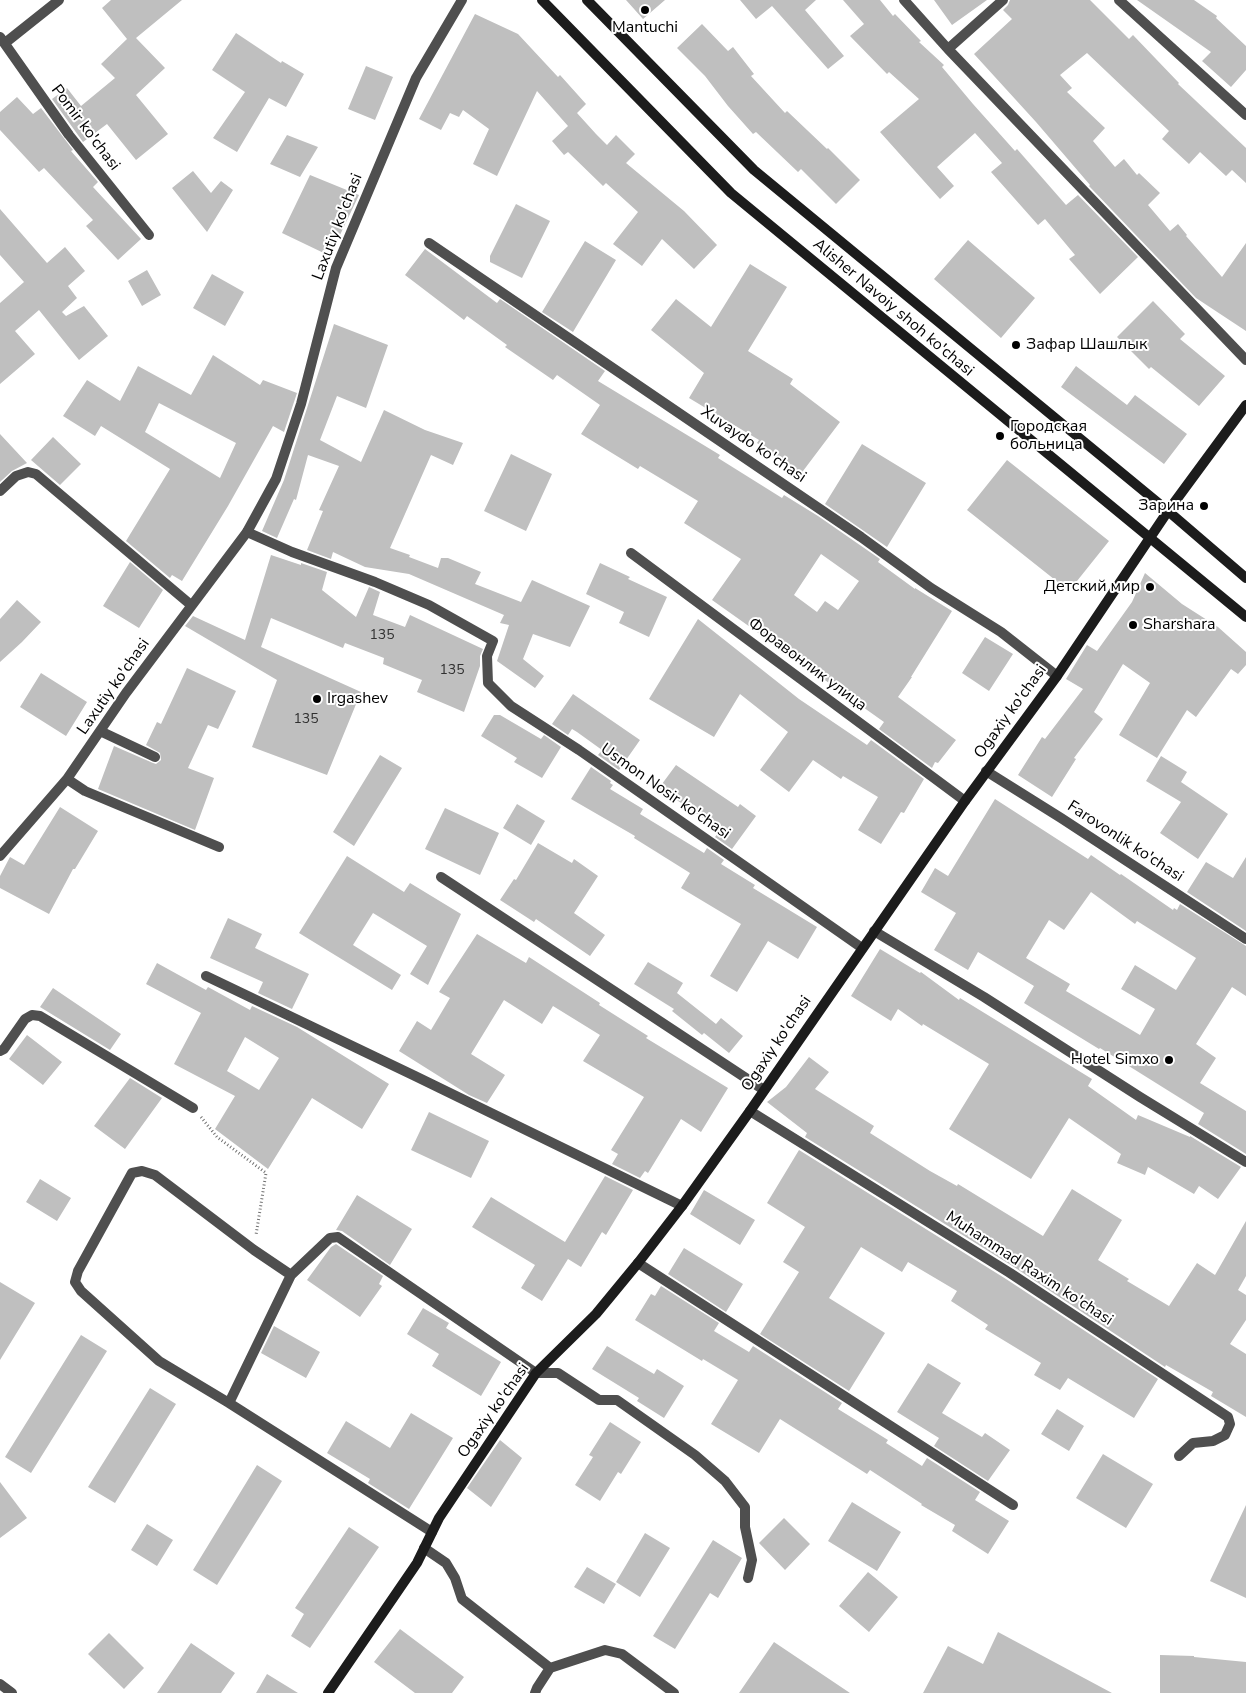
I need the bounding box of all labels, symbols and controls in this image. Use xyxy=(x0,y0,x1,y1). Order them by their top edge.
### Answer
marker: Mantuchi xyxy=(639,4,651,16)
place label: Mantuchi xyxy=(612,18,678,38)
street label: Pomir ko'chasi xyxy=(46,81,124,175)
street label: Laxutiy ko'chasi xyxy=(309,171,367,283)
street label: Alisher Navoiy shoh ko'chasi xyxy=(809,235,977,381)
place label: Зафар Шашлык xyxy=(1026,335,1147,355)
marker: Зафар Шашлык xyxy=(1010,339,1022,351)
street label: Xuvaydo ko'chasi xyxy=(697,403,809,487)
place label: Городская больница xyxy=(1010,417,1087,455)
marker: Городская больница xyxy=(994,430,1006,442)
place label: Зарина xyxy=(1138,496,1194,516)
marker: Зарина xyxy=(1198,500,1210,512)
place label: Детский мир xyxy=(1044,577,1140,597)
marker: Детский мир xyxy=(1144,581,1156,593)
street label: Форавонлик улица xyxy=(744,614,870,716)
place label: Sharshara xyxy=(1143,615,1215,635)
marker: Sharshara xyxy=(1127,619,1139,631)
house number: 135 xyxy=(369,628,395,644)
street label: Laxutiy ko'chasi xyxy=(74,635,154,739)
street label: Ogaxiy ko'chasi xyxy=(971,661,1051,763)
house number: 135 xyxy=(439,663,465,679)
place label: Irgashev xyxy=(327,689,388,709)
marker: Irgashev xyxy=(311,693,323,705)
house number: 135 xyxy=(293,712,319,728)
street label: Usmon Nosir ko'chasi xyxy=(597,740,733,844)
street label: Farovonlik ko'chasi xyxy=(1063,797,1187,887)
street label: Ogaxiy ko'chasi xyxy=(738,993,816,1095)
place label: Hotel Simxo xyxy=(1071,1050,1159,1070)
marker: Hotel Simxo xyxy=(1163,1054,1175,1066)
street label: Muhammad Raxim ko'chasi xyxy=(942,1208,1116,1330)
street label: Ogaxiy ko'chasi xyxy=(454,1360,534,1462)

